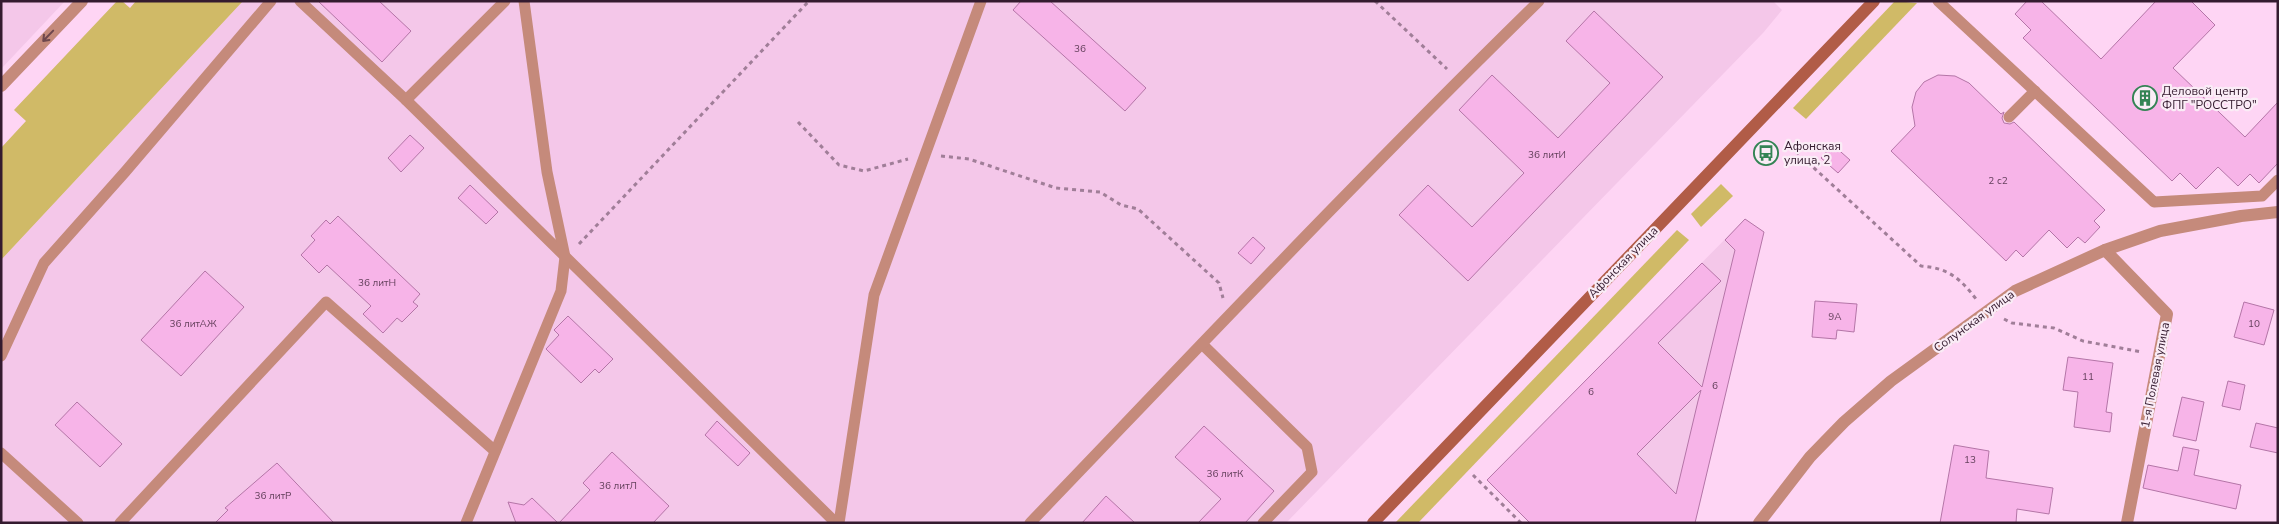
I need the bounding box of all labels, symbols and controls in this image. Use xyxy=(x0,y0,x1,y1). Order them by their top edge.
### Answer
one-way arrow xyxy=(42,30,54,43)
house number: 36 xyxy=(1074,42,1086,56)
place label: Деловой центр ФПГ "РОССТРО" xyxy=(2162,83,2257,113)
building icon: Деловой центр ФПГ "РОССТРО" xyxy=(2132,85,2158,111)
place label: Афонская улица, 2 xyxy=(1784,138,1841,168)
bus stop icon: Афонская улица, 2 xyxy=(1753,140,1779,166)
house number: 36 литИ xyxy=(1528,148,1566,162)
house number: 2 с2 xyxy=(1988,174,2008,188)
street label: Афонская улица xyxy=(1585,223,1661,301)
house number: 36 литН xyxy=(358,276,396,290)
street label: Солунская улица xyxy=(1930,286,2018,356)
house number: 9А xyxy=(1828,310,1842,324)
house number: 36 литАЖ xyxy=(169,317,217,331)
house number: 10 xyxy=(2248,317,2260,331)
street label: 1-я Полевая улица xyxy=(2137,321,2173,429)
house number: 11 xyxy=(2082,370,2094,384)
house number: 6 xyxy=(1712,379,1718,393)
house number: 6 xyxy=(1588,385,1594,399)
house number: 13 xyxy=(1964,453,1976,467)
house number: 36 литК xyxy=(1207,467,1244,481)
house number: 36 литЛ xyxy=(599,479,637,493)
house number: 36 литР xyxy=(255,489,292,503)

